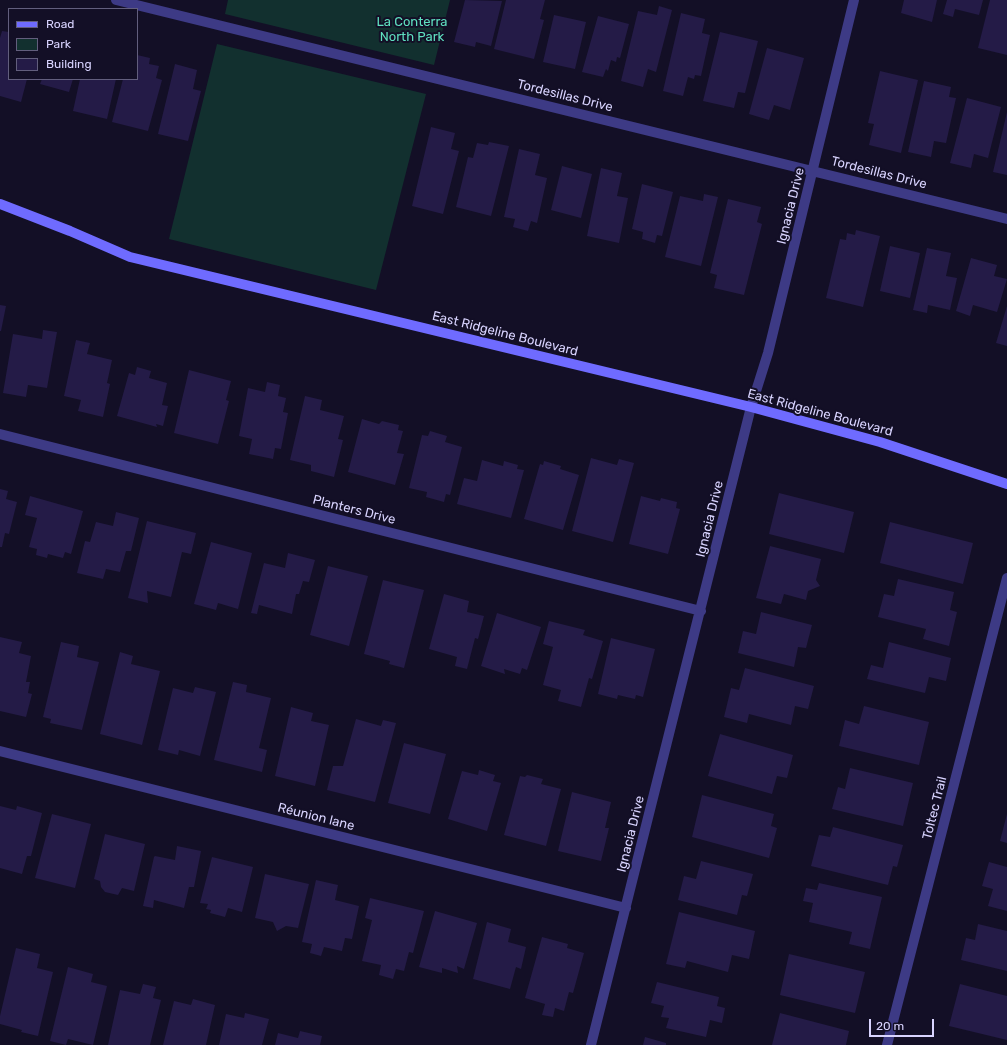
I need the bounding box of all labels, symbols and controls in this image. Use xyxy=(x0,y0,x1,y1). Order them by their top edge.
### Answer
legend xyxy=(8,8,138,80)
park label: La Conterra North Park xyxy=(377,14,447,45)
text: Road xyxy=(46,17,74,31)
text: Park xyxy=(46,37,71,51)
text: Building xyxy=(46,57,92,71)
street label: Tordesillas Drive xyxy=(516,77,614,115)
street label: Tordesillas Drive xyxy=(830,154,928,192)
street label: Ignacia Drive xyxy=(774,166,808,246)
street label: East Ridgeline Boulevard xyxy=(430,308,580,360)
street label: East Ridgeline Boulevard xyxy=(746,386,894,440)
street label: Ignacia Drive xyxy=(693,479,727,559)
street label: Planters Drive xyxy=(311,492,397,528)
street label: Toltec Trail xyxy=(920,775,950,841)
street label: Ignacia Drive xyxy=(614,794,648,874)
street label: Réunion lane xyxy=(276,800,356,834)
scale bar xyxy=(871,1011,936,1037)
text: 20 m xyxy=(876,1019,904,1033)

